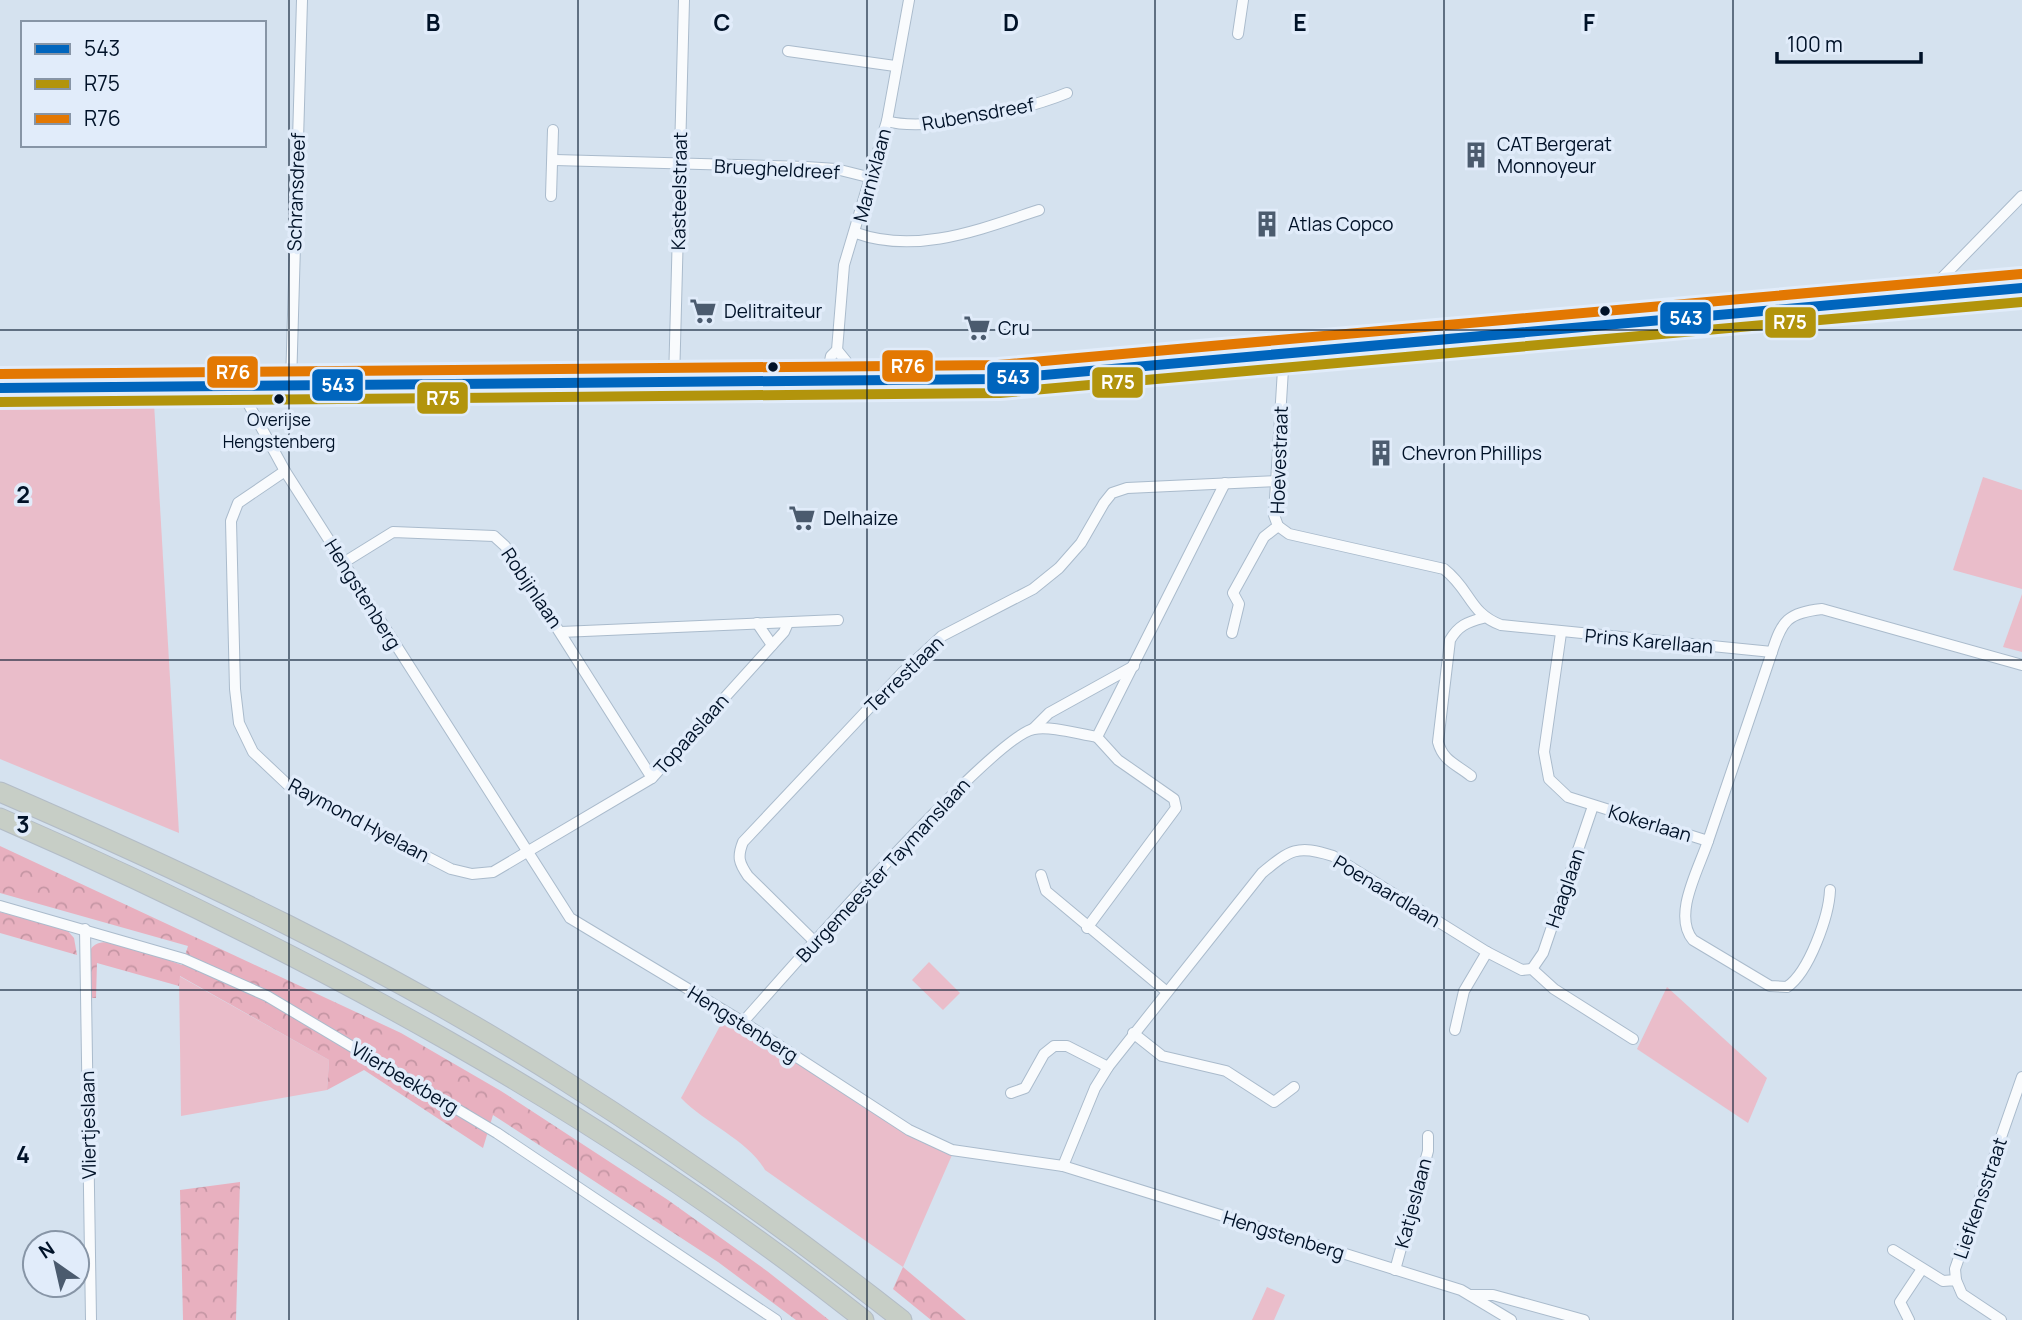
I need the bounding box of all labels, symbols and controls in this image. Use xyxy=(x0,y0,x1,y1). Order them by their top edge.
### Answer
text: B xyxy=(426,6,440,38)
text: C xyxy=(714,6,731,38)
text: D xyxy=(1003,6,1019,38)
text: E xyxy=(1293,6,1307,38)
text: F xyxy=(1583,6,1595,38)
legend xyxy=(21,21,266,147)
scale bar xyxy=(1777,21,1920,65)
text: 100 m xyxy=(1787,30,1843,58)
text: 543 xyxy=(84,34,120,62)
text: R75 xyxy=(84,69,120,97)
street label: Rubensdreef xyxy=(920,91,1036,137)
text: R76 xyxy=(84,104,121,132)
street label: Marnixlaan xyxy=(847,125,897,225)
place label: CAT Bergerat Monnoyeur xyxy=(1497,131,1612,179)
street label: Schransdreef xyxy=(281,132,311,252)
street label: Kasteelstraat xyxy=(665,132,693,250)
building icon: CAT Bergerat Monnoyeur xyxy=(1461,140,1491,170)
street label: Bruegheldreef xyxy=(713,153,841,185)
building icon: Atlas Copco xyxy=(1252,209,1282,239)
place label: Atlas Copco xyxy=(1288,211,1394,237)
supermarket icon: Delitraiteur xyxy=(688,296,718,326)
place label: Delitraiteur xyxy=(724,298,822,324)
line badge: 543 xyxy=(1659,301,1712,335)
unlabelled marker xyxy=(1598,304,1612,318)
text: 543 xyxy=(1669,305,1703,331)
line badge: R75 xyxy=(1764,306,1817,339)
text: R75 xyxy=(1773,309,1807,335)
supermarket icon: Cru xyxy=(962,313,992,343)
place label: Cru xyxy=(998,315,1030,341)
line badge: R76 xyxy=(881,349,934,383)
text: R76 xyxy=(891,353,925,379)
line badge: R76 xyxy=(206,355,259,389)
text: R76 xyxy=(216,359,250,385)
unlabelled marker xyxy=(766,360,780,374)
line badge: 543 xyxy=(986,361,1040,395)
text: 543 xyxy=(996,364,1030,390)
line badge: R75 xyxy=(1091,366,1144,399)
line badge: 543 xyxy=(311,368,364,402)
text: R75 xyxy=(1101,369,1135,395)
text: 543 xyxy=(321,372,355,398)
line badge: R75 xyxy=(416,381,469,415)
text: R75 xyxy=(426,385,460,411)
marker: Overijse Hengstenberg xyxy=(272,392,286,406)
street label: Hoevestraat xyxy=(1264,406,1294,514)
place label: Overijse Hengstenberg xyxy=(223,408,335,453)
building icon: Chevron Phillips xyxy=(1366,438,1396,468)
place label: Chevron Phillips xyxy=(1402,440,1542,466)
text: 2 xyxy=(16,478,30,510)
supermarket icon: Delhaize xyxy=(787,503,817,533)
place label: Delhaize xyxy=(823,505,898,531)
street label: Hengstenberg xyxy=(319,534,407,654)
street label: Robijnlaan xyxy=(496,543,568,633)
street label: Prins Karellaan xyxy=(1584,622,1714,660)
street label: Terrestlaan xyxy=(859,630,949,718)
street label: Topaaslaan xyxy=(648,688,734,780)
street label: Raymond Hyelaan xyxy=(284,772,434,868)
street label: Burgemeester Taymanslaan xyxy=(790,772,976,968)
street label: Kokerlaan xyxy=(1605,798,1695,848)
text: 3 xyxy=(16,808,30,840)
street label: Haaglaan xyxy=(1539,845,1591,931)
street label: Poenaardlaan xyxy=(1329,849,1445,933)
street label: Hengstenberg xyxy=(683,980,803,1068)
street label: Vlierbeekberg xyxy=(346,1036,464,1120)
street label: Vliertjeslaan xyxy=(74,1071,102,1179)
street label: Liefkensstraat xyxy=(1947,1134,2013,1262)
text: 4 xyxy=(16,1138,30,1170)
street label: Katjeslaan xyxy=(1389,1155,1437,1251)
street label: Hengstenberg xyxy=(1220,1204,1348,1266)
north arrow xyxy=(21,1229,91,1299)
text: N xyxy=(34,1235,59,1265)

